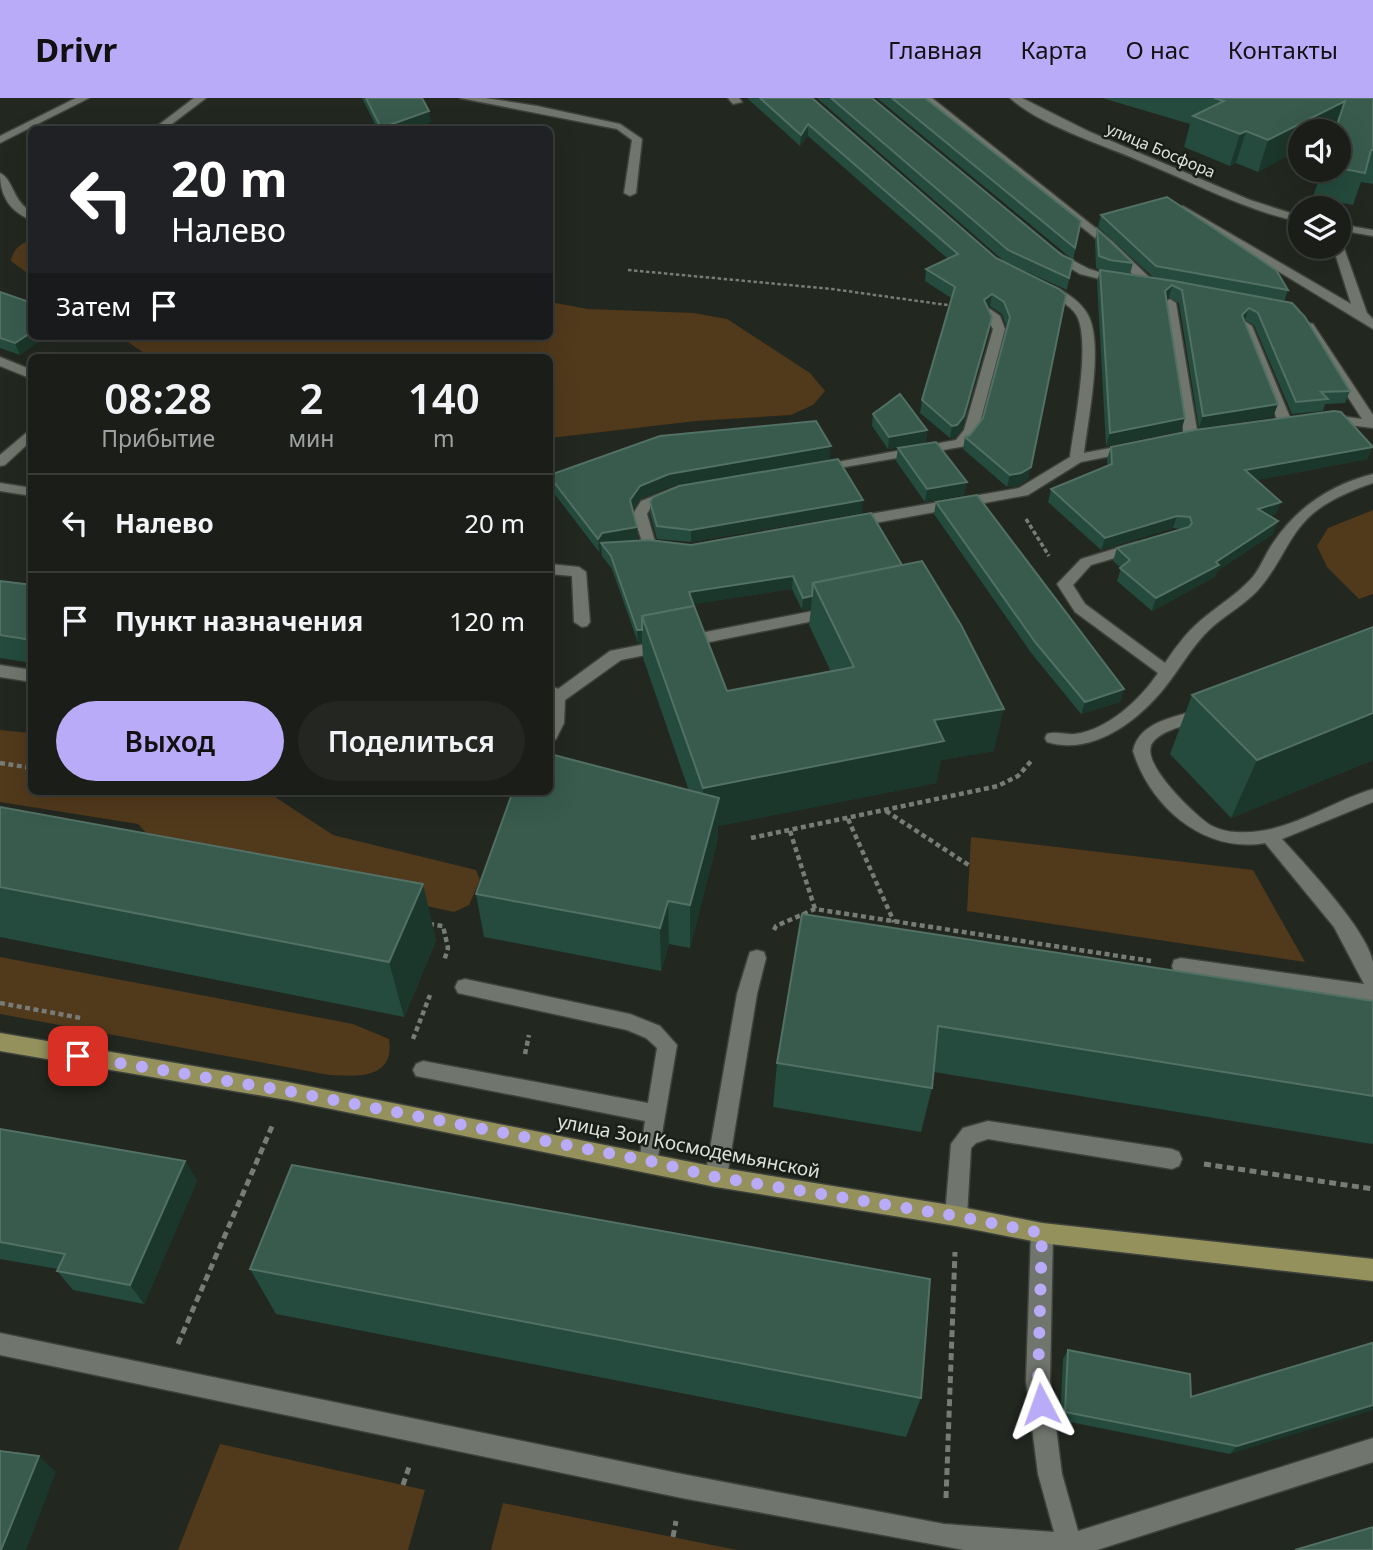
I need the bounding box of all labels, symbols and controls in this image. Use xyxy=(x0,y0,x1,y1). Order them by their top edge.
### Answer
text: Drivr xyxy=(35,27,117,72)
text: Главная xyxy=(888,33,982,66)
text: Карта xyxy=(1020,33,1087,66)
text: О нас xyxy=(1125,33,1190,66)
text: Контакты xyxy=(1228,33,1338,66)
street label: улица Босфора xyxy=(1103,117,1219,183)
map controls xyxy=(1288,119,1351,259)
button: sound xyxy=(1288,119,1351,182)
text: 20 m xyxy=(171,145,288,211)
icon: left xyxy=(56,154,147,245)
button: layers xyxy=(1288,196,1351,259)
text: Налево xyxy=(171,208,286,251)
icon: arrive xyxy=(145,287,183,325)
text: Затем xyxy=(56,288,131,324)
text: 08:28 xyxy=(104,369,212,426)
text: 2 xyxy=(299,369,323,426)
text: 140 xyxy=(408,369,480,426)
text: Прибытие xyxy=(101,422,215,454)
text: мин xyxy=(288,422,334,454)
text: m xyxy=(433,422,455,454)
icon: left xyxy=(56,504,94,542)
text: Налево xyxy=(115,505,214,541)
text: 20 m xyxy=(464,505,525,541)
icon: arrive xyxy=(56,602,94,640)
text: Пункт назначения xyxy=(115,603,363,639)
text: 120 m xyxy=(449,603,525,639)
button: Выход xyxy=(56,701,284,781)
button: Поделиться xyxy=(298,701,525,781)
pin xyxy=(48,1026,108,1086)
icon: arrive xyxy=(59,1037,97,1075)
street label: улица Зои Космодемьянской xyxy=(555,1108,823,1184)
position arrow xyxy=(1004,1367,1078,1441)

